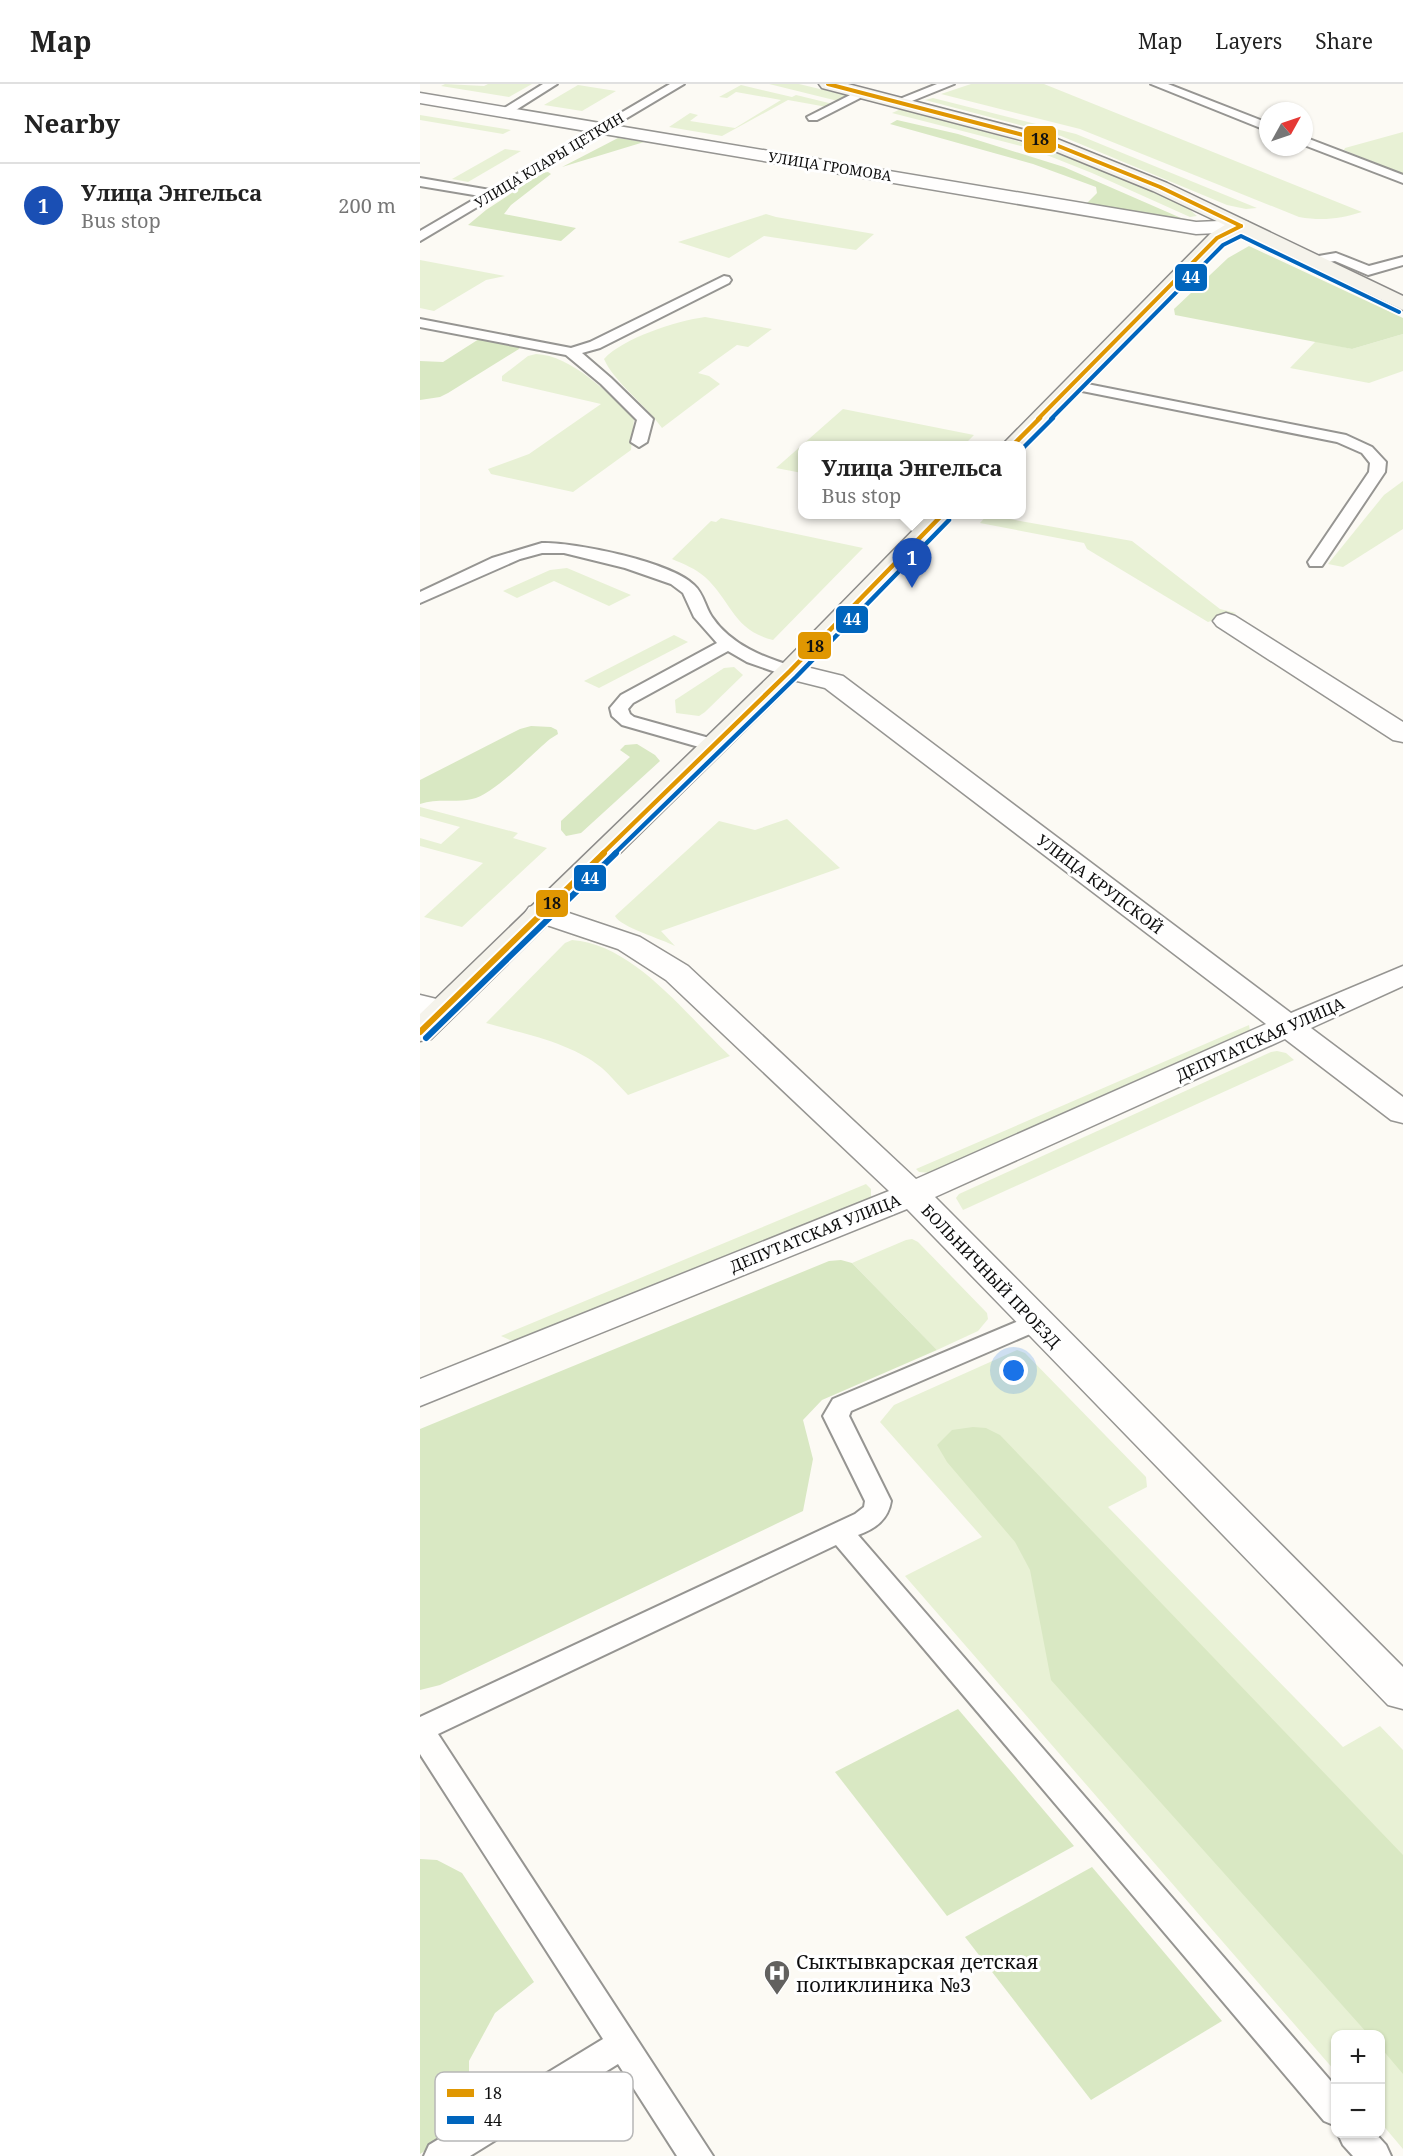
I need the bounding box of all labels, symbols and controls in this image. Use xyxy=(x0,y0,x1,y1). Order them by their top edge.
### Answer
text: Map xyxy=(30,22,92,60)
text: Map xyxy=(1138,27,1182,55)
text: Layers xyxy=(1215,27,1282,55)
text: Share xyxy=(1315,27,1373,55)
north arrow xyxy=(1259,102,1313,156)
text: Nearby xyxy=(24,105,120,141)
street label: УЛИЦА КЛАРЫ ЦЕТКИН xyxy=(471,108,627,212)
line badge: 18 xyxy=(1023,125,1057,154)
text: 18 xyxy=(1031,128,1049,150)
street label: УЛИЦА ГРОМОВА xyxy=(767,147,893,185)
text: Улица Энгельса xyxy=(81,177,262,207)
text: 1 xyxy=(38,192,49,219)
text: 200 m xyxy=(338,192,396,219)
text: Bus stop xyxy=(81,207,161,234)
line badge: 44 xyxy=(1174,263,1208,292)
text: 44 xyxy=(1182,266,1200,288)
popup xyxy=(798,441,1026,519)
text: Улица Энгельса xyxy=(821,452,1003,482)
text: Bus stop xyxy=(821,482,901,509)
pin: 1 xyxy=(892,538,932,588)
line badge: 44 xyxy=(835,605,869,634)
text: 44 xyxy=(843,608,861,630)
line badge: 18 xyxy=(797,631,832,660)
text: 18 xyxy=(806,635,824,657)
street label: УЛИЦА КРУПСКОЙ xyxy=(1032,829,1168,939)
line badge: 44 xyxy=(573,864,607,892)
text: 44 xyxy=(581,867,599,889)
line badge: 18 xyxy=(535,889,569,918)
text: 18 xyxy=(543,892,561,914)
street label: ДЕПУТАТСКАЯ УЛИЦА xyxy=(1172,992,1348,1086)
street label: ДЕПУТАТСКАЯ УЛИЦА xyxy=(726,1188,904,1277)
street label: БОЛЬНИЧНЫЙ ПРОЕЗД xyxy=(917,1200,1065,1353)
your location xyxy=(999,1356,1028,1385)
place label: Сыктывкарская детская поликлиника №3 xyxy=(796,1948,1038,1998)
hospital icon: Сыктывкарская детская поликлиника №3 xyxy=(762,1958,792,1996)
map controls xyxy=(1331,2030,1385,2138)
button: + xyxy=(1331,2030,1385,2084)
legend xyxy=(435,2072,633,2141)
text: 18 xyxy=(484,2082,502,2104)
button: − xyxy=(1331,2084,1385,2138)
text: 44 xyxy=(484,2109,502,2131)

